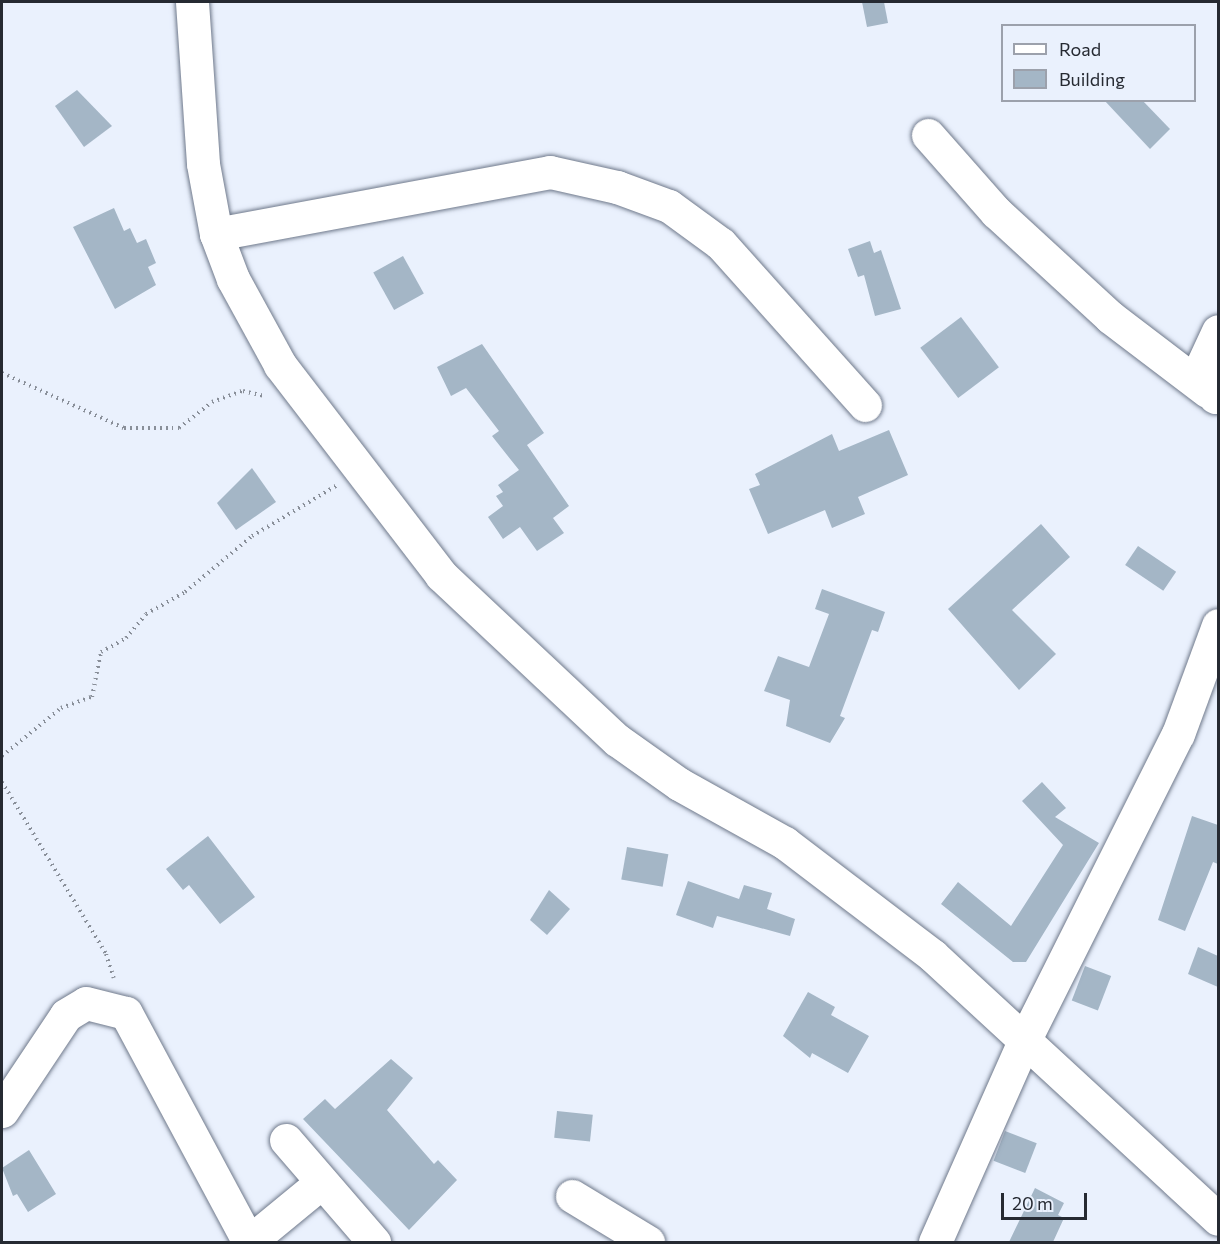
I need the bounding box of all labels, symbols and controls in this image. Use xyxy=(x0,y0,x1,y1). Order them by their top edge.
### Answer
legend xyxy=(1001,24,1196,102)
text: Road xyxy=(1059,38,1101,60)
text: Building xyxy=(1059,68,1125,90)
scale bar xyxy=(1004,1181,1090,1219)
text: 20 m xyxy=(1012,1192,1053,1214)

